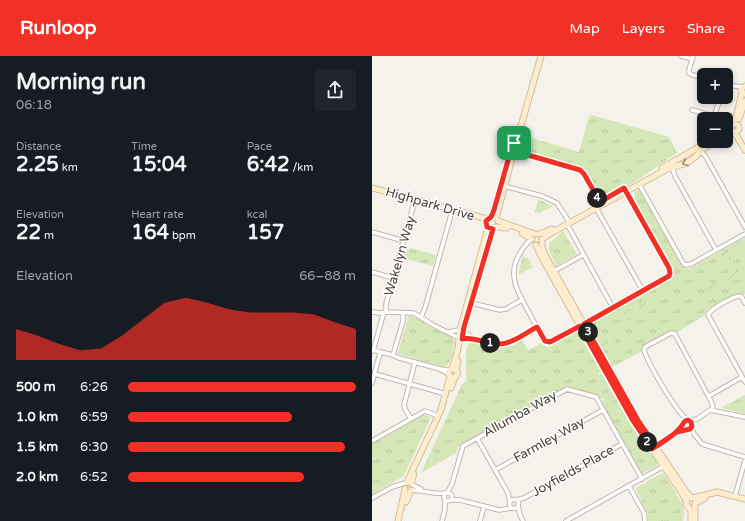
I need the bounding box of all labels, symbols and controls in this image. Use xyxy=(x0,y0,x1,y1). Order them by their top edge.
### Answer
text: Runloop xyxy=(20,17,97,39)
text: Map xyxy=(570,20,600,37)
text: Layers xyxy=(622,20,665,37)
text: Share xyxy=(687,20,725,37)
map controls xyxy=(697,68,733,148)
button: + xyxy=(697,68,733,104)
text: Morning run xyxy=(16,69,146,95)
button: share xyxy=(314,69,356,111)
text: 06:18 xyxy=(16,97,52,113)
button: − xyxy=(697,112,733,148)
pin xyxy=(497,126,531,160)
icon: arrive xyxy=(503,132,525,154)
text: Distance xyxy=(16,140,61,153)
text: Time xyxy=(131,140,157,153)
text: Pace xyxy=(247,140,272,153)
text: 2.25 xyxy=(16,153,59,177)
text: 15:04 xyxy=(131,153,187,177)
text: 6:42 xyxy=(247,153,290,177)
one-way arrow xyxy=(681,158,689,166)
text: km xyxy=(59,161,78,174)
text: /km xyxy=(290,161,313,174)
street label: Highpark Drive xyxy=(384,184,476,224)
pin: 4 xyxy=(587,188,607,208)
text: 4 xyxy=(594,191,600,204)
text: Elevation xyxy=(16,208,64,221)
text: Heart rate xyxy=(131,208,184,221)
text: kcal xyxy=(247,208,267,221)
street label: Wakelyn Way xyxy=(381,214,419,298)
text: 22 xyxy=(16,221,41,245)
text: 164 xyxy=(131,221,169,245)
text: 157 xyxy=(247,221,284,245)
text: m xyxy=(41,229,54,242)
text: bpm xyxy=(169,229,196,242)
text: Elevation xyxy=(16,268,73,284)
text: 66–88 m xyxy=(299,268,356,284)
pin: 3 xyxy=(578,322,598,342)
text: 3 xyxy=(585,325,591,338)
pin: 1 xyxy=(480,333,500,353)
text: 1 xyxy=(487,336,493,349)
text: 500 m xyxy=(16,379,56,395)
text: 6:26 xyxy=(80,379,108,395)
street label: Allumba Way xyxy=(480,387,560,441)
text: 1.0 km xyxy=(16,409,58,425)
text: 6:59 xyxy=(80,409,108,425)
street label: Farmley Way xyxy=(511,414,587,466)
pin: 2 xyxy=(637,432,657,452)
text: 2 xyxy=(644,435,650,448)
text: 1.5 km xyxy=(16,439,58,455)
text: 6:30 xyxy=(80,439,108,455)
street label: Joyfields Place xyxy=(529,442,617,500)
text: 2.0 km xyxy=(16,469,58,485)
text: 6:52 xyxy=(80,469,108,485)

